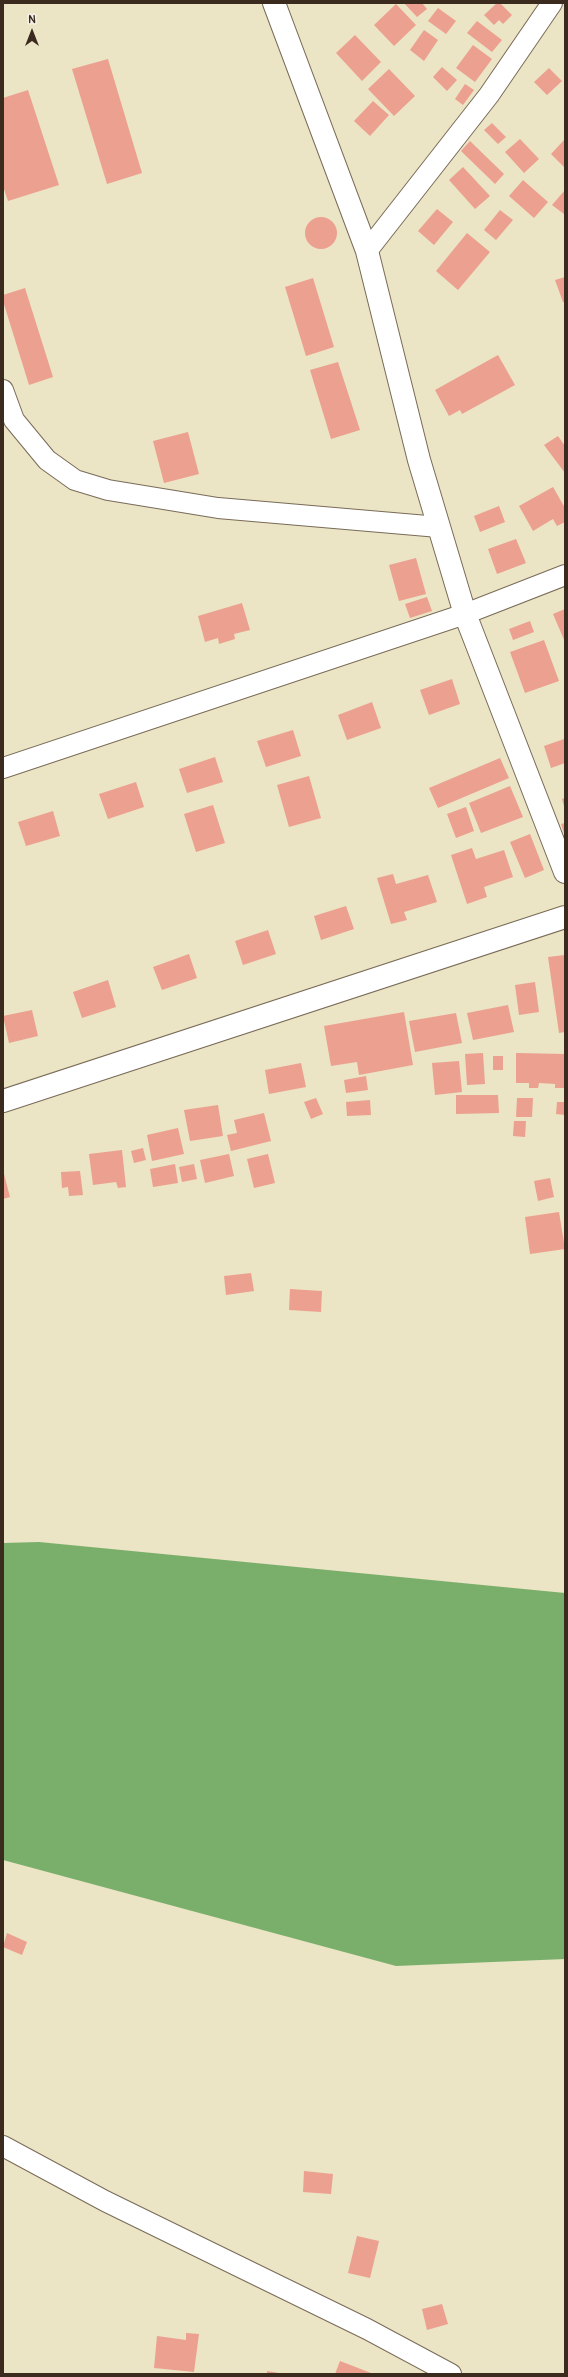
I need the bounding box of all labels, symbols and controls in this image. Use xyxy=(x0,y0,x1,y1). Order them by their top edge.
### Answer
north arrow xyxy=(12,12,52,52)
text: N xyxy=(28,13,36,26)

